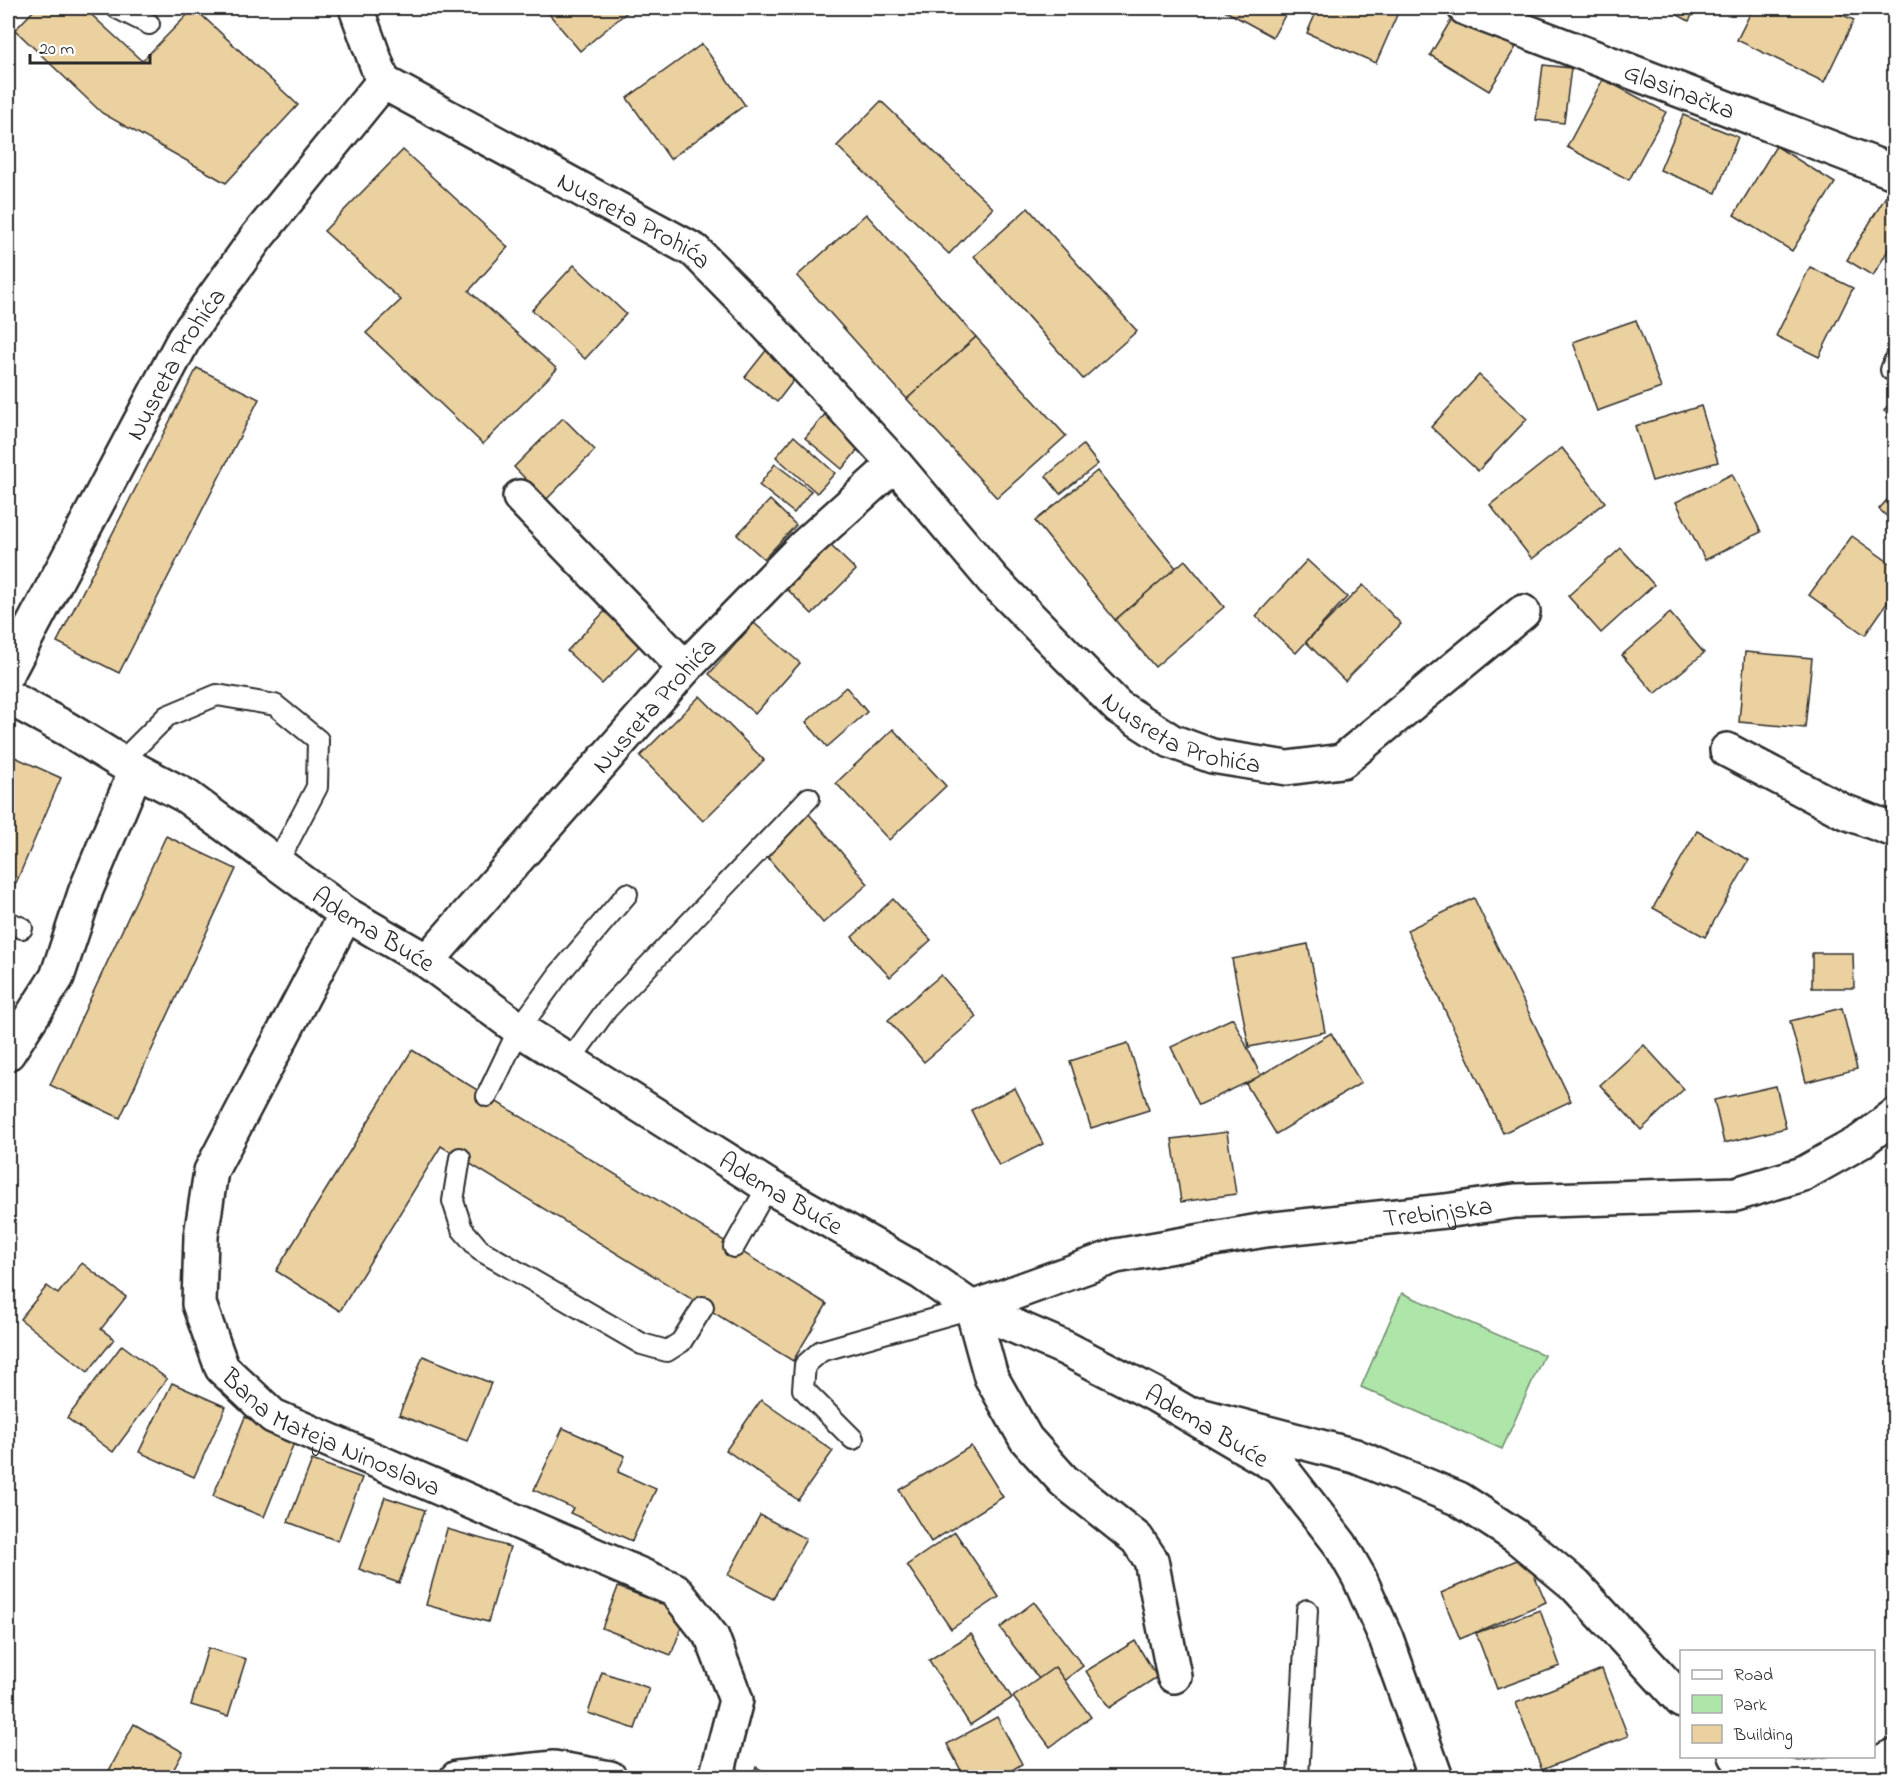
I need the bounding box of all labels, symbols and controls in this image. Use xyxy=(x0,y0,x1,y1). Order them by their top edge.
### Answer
scale bar xyxy=(30,27,150,65)
text: 20 m xyxy=(39,37,74,63)
street label: Glasinačka xyxy=(1618,54,1740,131)
street label: Nusreta Prohića xyxy=(550,164,719,279)
street label: Nusreta Prohića xyxy=(118,281,237,448)
street label: Nusreta Prohića xyxy=(584,630,727,783)
street label: Nusreta Prohića xyxy=(1091,685,1263,786)
street label: Adema Buće xyxy=(302,879,442,983)
street label: Adema Buće xyxy=(710,1144,850,1247)
street label: Trebinjska xyxy=(1381,1188,1495,1239)
street label: Bana Mateja Ninoslava xyxy=(211,1360,446,1508)
street label: Adema Buće xyxy=(1136,1376,1275,1479)
legend xyxy=(1680,1650,1875,1758)
text: Road xyxy=(1734,1663,1773,1689)
text: Park xyxy=(1734,1693,1767,1719)
text: Building xyxy=(1733,1723,1793,1750)

